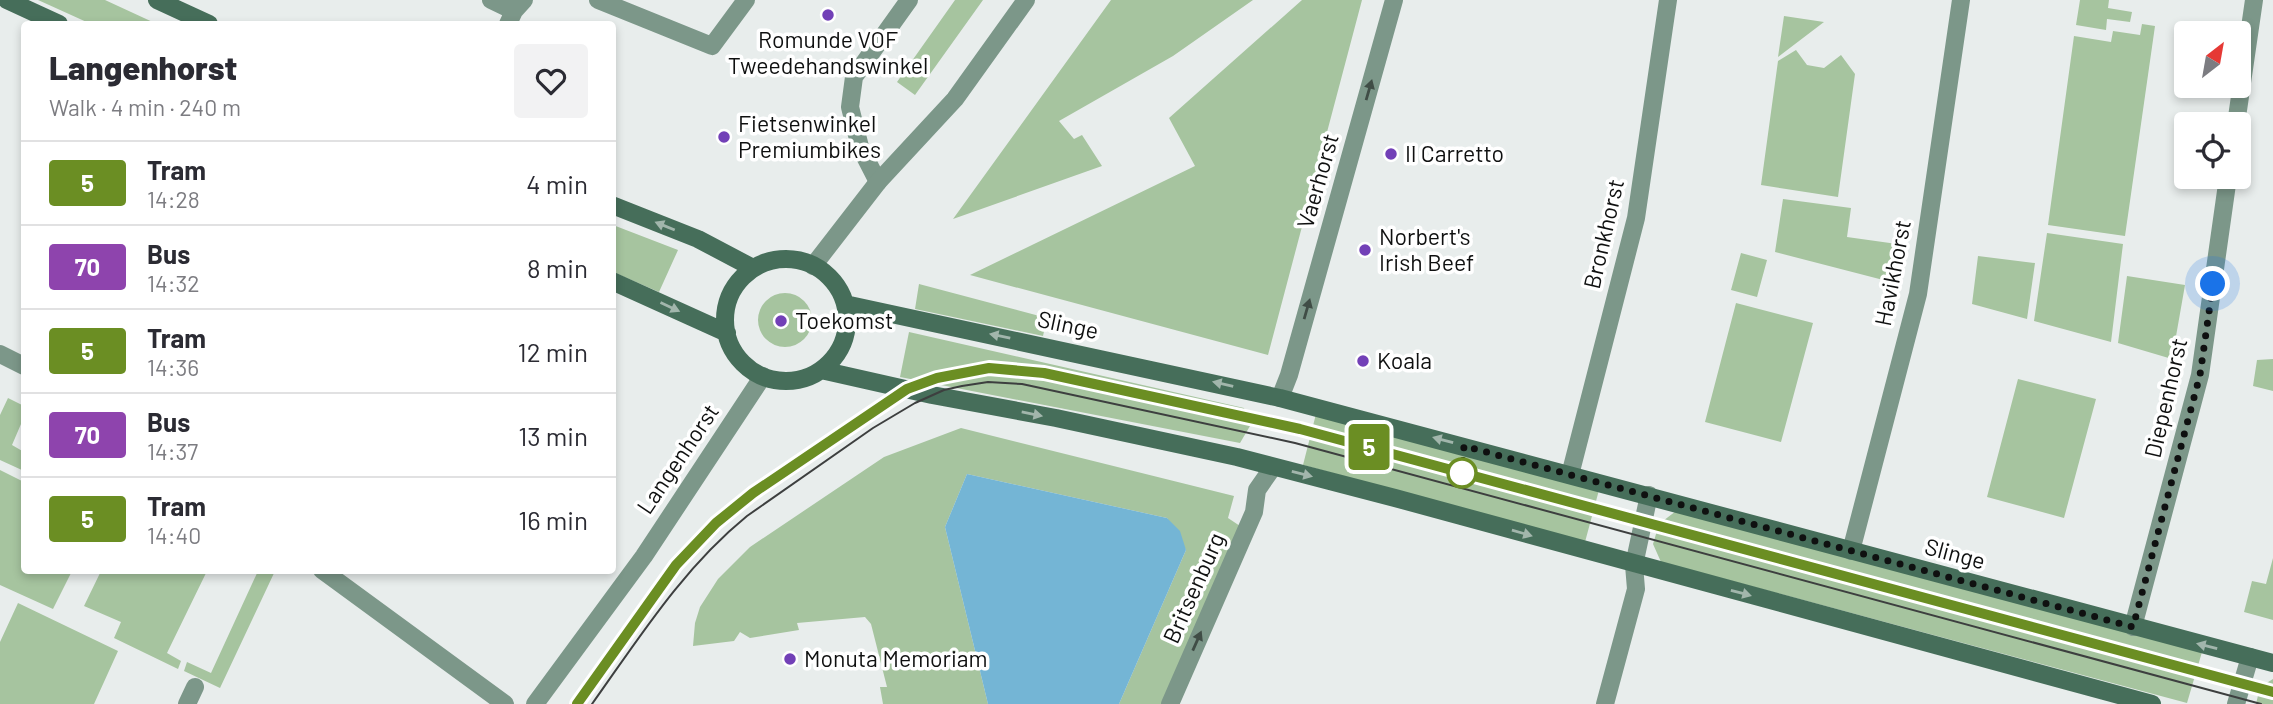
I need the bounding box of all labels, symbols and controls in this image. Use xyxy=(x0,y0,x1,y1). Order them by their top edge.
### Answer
marker: Romunde VOF Tweedehandswinkel xyxy=(820,7,836,23)
north arrow xyxy=(2174,21,2250,98)
map controls xyxy=(2174,21,2251,189)
place label: Romunde VOF Tweedehandswinkel xyxy=(728,25,928,79)
button: heart xyxy=(514,44,588,118)
text: Langenhorst xyxy=(49,47,237,87)
one-way arrow xyxy=(1364,79,1374,100)
text: Walk · 4 min · 240 m xyxy=(49,93,241,121)
place label: Fietsenwinkel Premiumbikes xyxy=(738,109,881,163)
button: locate xyxy=(2174,112,2251,189)
marker: Fietsenwinkel Premiumbikes xyxy=(716,129,732,145)
street label: Vaerhorst xyxy=(1290,130,1344,231)
place label: Il Carretto xyxy=(1405,139,1504,167)
marker: Il Carretto xyxy=(1383,146,1399,162)
text: Tram xyxy=(147,154,206,185)
text: 5 xyxy=(81,168,94,197)
text: 4 min xyxy=(526,168,588,199)
street label: Bronkhorst xyxy=(1577,176,1629,291)
text: 14:28 xyxy=(147,185,200,213)
street label: Havikhorst xyxy=(1868,217,1916,328)
one-way arrow xyxy=(654,220,675,231)
place label: Norbert's Irish Beef xyxy=(1379,222,1474,276)
text: Bus xyxy=(147,238,190,269)
marker: Norbert's Irish Beef xyxy=(1357,242,1373,258)
text: 70 xyxy=(75,252,100,281)
text: 8 min xyxy=(527,252,588,283)
your location xyxy=(2195,266,2230,301)
text: 14:32 xyxy=(147,269,200,297)
one-way arrow xyxy=(1303,298,1313,319)
one-way arrow xyxy=(659,302,680,313)
street label: Slinge xyxy=(1035,304,1101,344)
place label: Toekomst xyxy=(795,306,893,334)
marker: Toekomst xyxy=(773,313,789,329)
text: Tram xyxy=(147,322,206,353)
one-way arrow xyxy=(989,331,1011,342)
street label: Diepenhorst xyxy=(2138,335,2192,460)
text: 5 xyxy=(81,336,94,365)
text: 12 min xyxy=(518,336,588,367)
place label: Koala xyxy=(1377,346,1432,374)
text: 14:36 xyxy=(147,353,199,381)
marker: Koala xyxy=(1355,353,1371,369)
one-way arrow xyxy=(1212,379,1234,390)
street label: Langenhorst xyxy=(630,398,724,519)
text: Bus xyxy=(147,406,190,437)
one-way arrow xyxy=(1021,408,1043,419)
text: 70 xyxy=(75,420,100,449)
text: 13 min xyxy=(518,420,588,451)
line badge: 5 xyxy=(1346,424,1392,470)
text: 5 xyxy=(1363,432,1375,461)
one-way arrow xyxy=(1432,434,1454,445)
text: 14:37 xyxy=(147,437,198,465)
unlabelled marker xyxy=(1447,458,1477,488)
one-way arrow xyxy=(1291,469,1313,480)
text: Tram xyxy=(147,490,206,521)
text: 5 xyxy=(81,504,94,533)
text: 16 min xyxy=(518,504,588,535)
text: 14:40 xyxy=(147,521,201,549)
street label: Britsenburg xyxy=(1156,528,1230,647)
one-way arrow xyxy=(1511,528,1533,539)
street label: Slinge xyxy=(1922,532,1989,575)
one-way arrow xyxy=(1731,589,1752,599)
one-way arrow xyxy=(1192,631,1203,652)
one-way arrow xyxy=(2196,640,2218,651)
place label: Monuta Memoriam xyxy=(804,644,988,672)
marker: Monuta Memoriam xyxy=(782,651,798,667)

